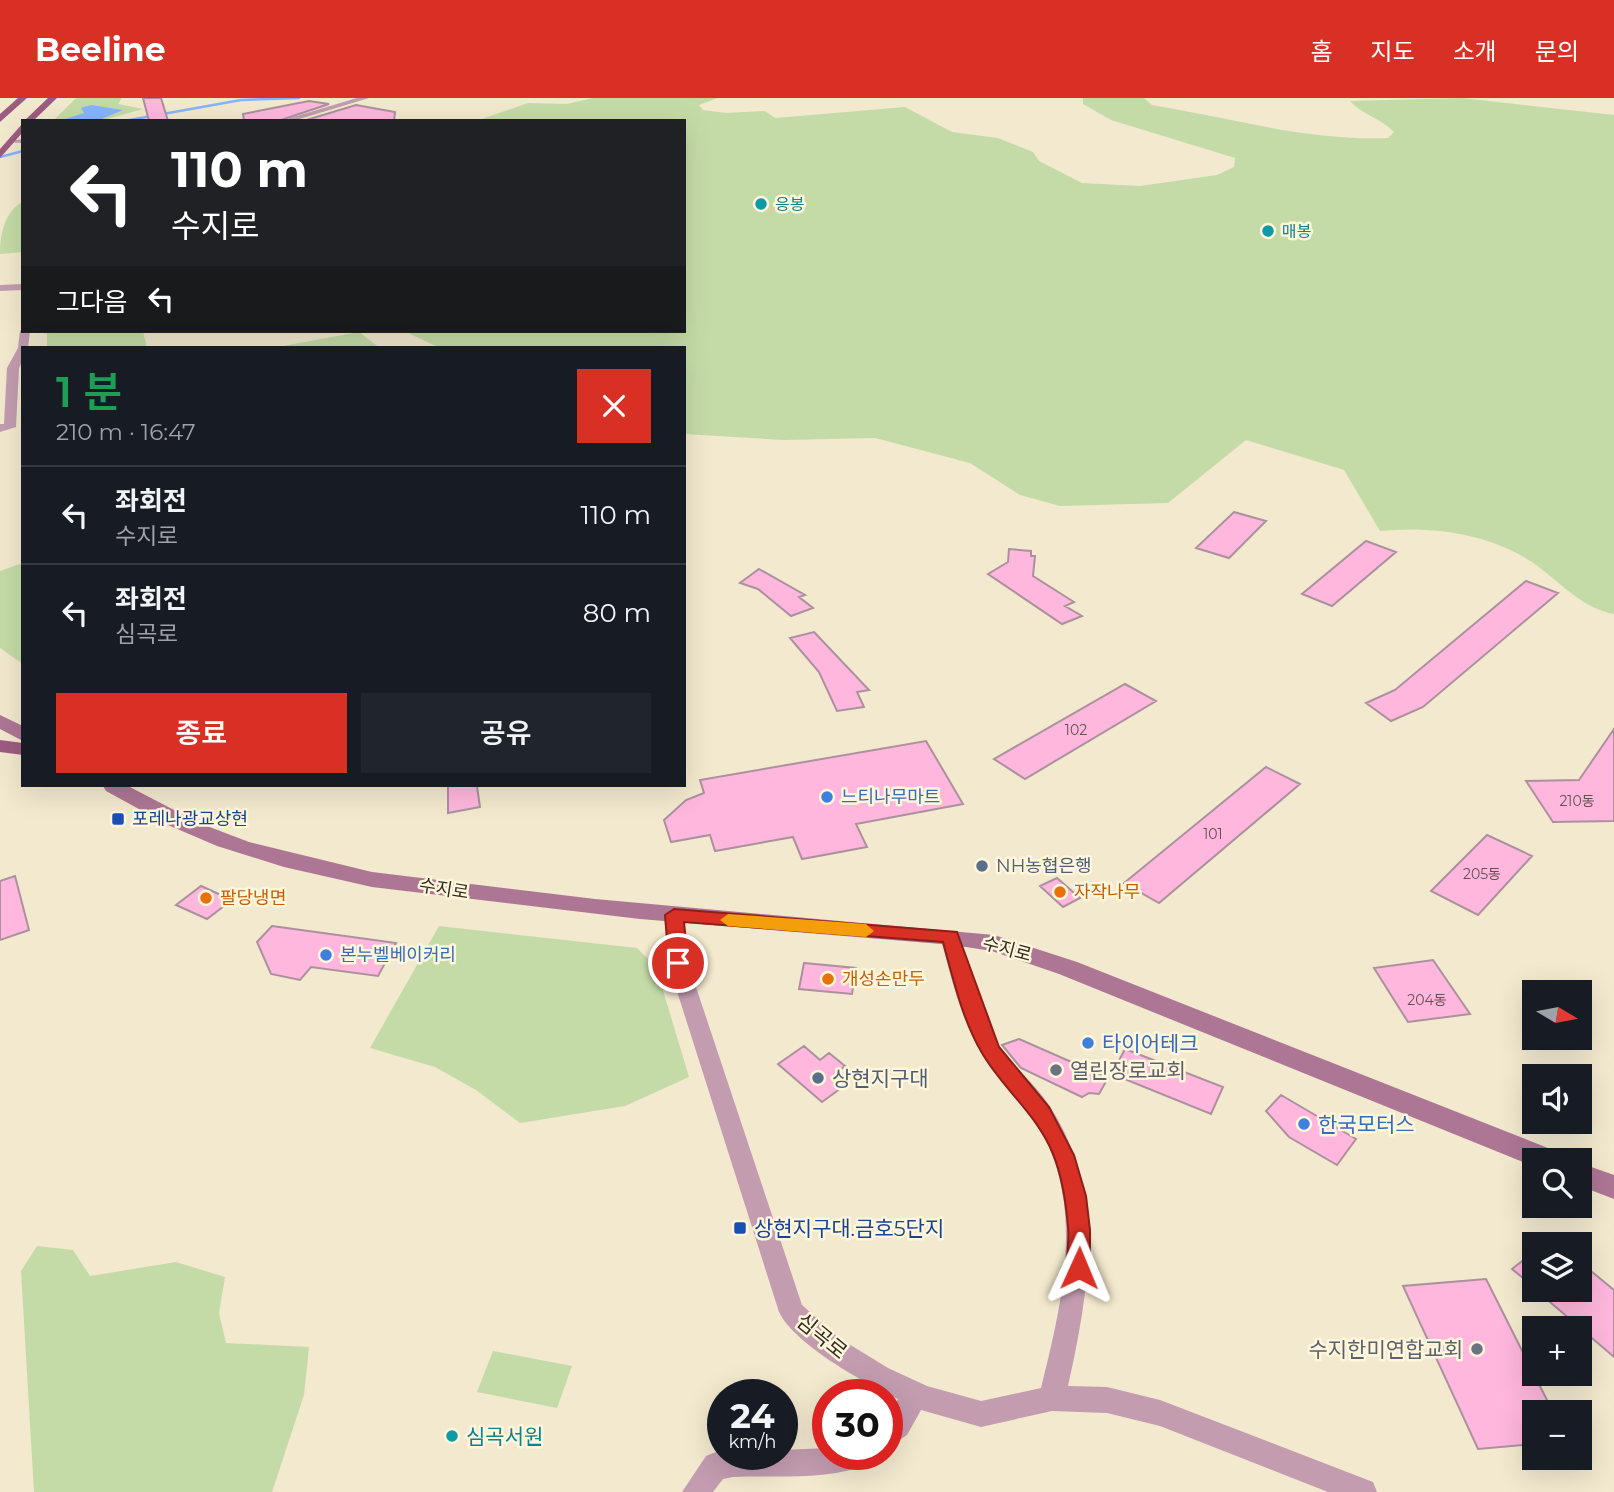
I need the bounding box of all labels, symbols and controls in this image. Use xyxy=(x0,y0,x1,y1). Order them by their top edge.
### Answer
text: Beeline xyxy=(35,29,166,69)
text: 홈 xyxy=(1310,37,1332,66)
text: 지도 xyxy=(1370,37,1415,66)
text: 소개 xyxy=(1453,37,1497,66)
text: 문의 xyxy=(1535,37,1579,66)
text: 110 m xyxy=(171,140,308,199)
icon: left xyxy=(56,147,147,238)
place label: 응봉 xyxy=(775,195,804,214)
marker: 응봉 xyxy=(753,196,769,212)
text: 수지로 xyxy=(171,206,259,245)
place label: 매봉 xyxy=(1282,222,1311,241)
marker: 매봉 xyxy=(1260,223,1276,239)
icon: left xyxy=(142,280,180,318)
text: 그다음 xyxy=(56,286,128,318)
text: 1 분 xyxy=(56,366,122,418)
button: close xyxy=(577,369,651,443)
text: 210 m · 16:47 xyxy=(56,418,196,446)
text: 좌회전 xyxy=(115,485,187,517)
icon: left xyxy=(56,496,94,534)
text: 110 m xyxy=(581,499,651,531)
text: 수지로 xyxy=(115,522,178,550)
text: 좌회전 xyxy=(115,583,187,615)
icon: left xyxy=(56,594,94,632)
text: 80 m xyxy=(583,597,651,629)
text: 심곡로 xyxy=(115,620,178,648)
button: 종료 xyxy=(56,693,347,773)
button: 공유 xyxy=(361,693,651,773)
house number: 102 xyxy=(1065,721,1087,739)
place label: 느티나무마트 xyxy=(841,786,940,808)
marker: 느티나무마트 xyxy=(819,789,835,805)
house number: 210동 xyxy=(1559,792,1595,810)
place label: 포레나광교상현 xyxy=(132,808,248,830)
marker: 포레나광교상현 xyxy=(110,811,126,827)
house number: 101 xyxy=(1203,825,1223,843)
place label: NH농협은행 xyxy=(996,855,1092,877)
marker: NH농협은행 xyxy=(974,858,990,874)
house number: 205동 xyxy=(1463,865,1501,883)
street label: 수지로 xyxy=(418,874,470,904)
place label: 자작나무 xyxy=(1074,881,1140,903)
marker: 자작나무 xyxy=(1052,884,1068,900)
place label: 팔당냉면 xyxy=(220,887,286,909)
marker: 팔당냉면 xyxy=(198,890,214,906)
street label: 수지로 xyxy=(980,932,1034,966)
pin xyxy=(648,933,708,993)
place label: 본누벨베이커리 xyxy=(340,944,456,966)
icon: arrive xyxy=(659,944,697,982)
marker: 본누벨베이커리 xyxy=(318,947,334,963)
place label: 개성손만두 xyxy=(842,968,925,990)
marker: 개성손만두 xyxy=(820,971,836,987)
north arrow xyxy=(1522,980,1592,1050)
map controls xyxy=(1522,980,1592,1470)
house number: 204동 xyxy=(1407,991,1447,1009)
place label: 타이어테크 xyxy=(1102,1031,1199,1056)
marker: 타이어테크 xyxy=(1080,1035,1096,1051)
place label: 열린장로교회 xyxy=(1070,1058,1186,1083)
marker: 열린장로교회 xyxy=(1048,1062,1064,1078)
button: sound xyxy=(1522,1064,1592,1134)
place label: 상현지구대 xyxy=(832,1066,929,1091)
marker: 상현지구대 xyxy=(810,1070,826,1086)
place label: 한국모터스 xyxy=(1318,1112,1415,1137)
marker: 한국모터스 xyxy=(1296,1116,1312,1132)
button: search xyxy=(1522,1148,1592,1218)
place label: 상현지구대.금호5단지 xyxy=(754,1216,944,1241)
marker: 상현지구대.금호5단지 xyxy=(732,1220,748,1236)
position arrow xyxy=(1042,1231,1116,1305)
button: layers xyxy=(1522,1232,1592,1302)
street label: 심곡로 xyxy=(792,1308,852,1364)
button: + xyxy=(1522,1316,1592,1386)
place label: 수지한미연합교회 xyxy=(1308,1337,1463,1362)
marker: 수지한미연합교회 xyxy=(1469,1341,1485,1357)
speed limit sign: 30 xyxy=(812,1379,903,1470)
text: 24 xyxy=(730,1394,775,1437)
button: − xyxy=(1522,1400,1592,1470)
place label: 심곡서원 xyxy=(466,1424,543,1449)
marker: 심곡서원 xyxy=(444,1428,460,1444)
text: km/h xyxy=(728,1431,777,1453)

